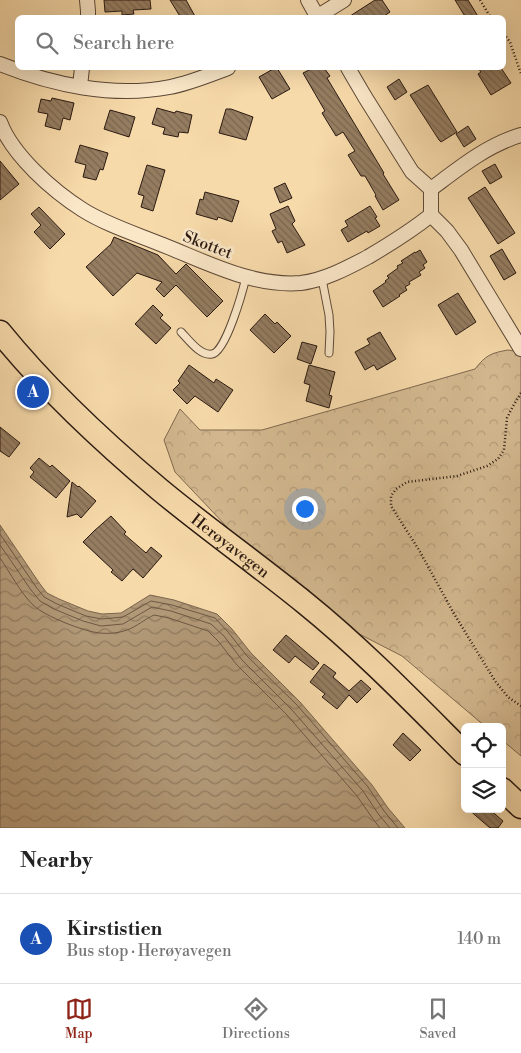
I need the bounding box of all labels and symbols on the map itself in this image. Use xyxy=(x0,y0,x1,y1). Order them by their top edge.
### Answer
street label: Skottet xyxy=(180,226,235,264)
pin: A xyxy=(17,373,49,411)
your location xyxy=(292,496,318,522)
street label: Herøyavegen xyxy=(187,510,274,583)

